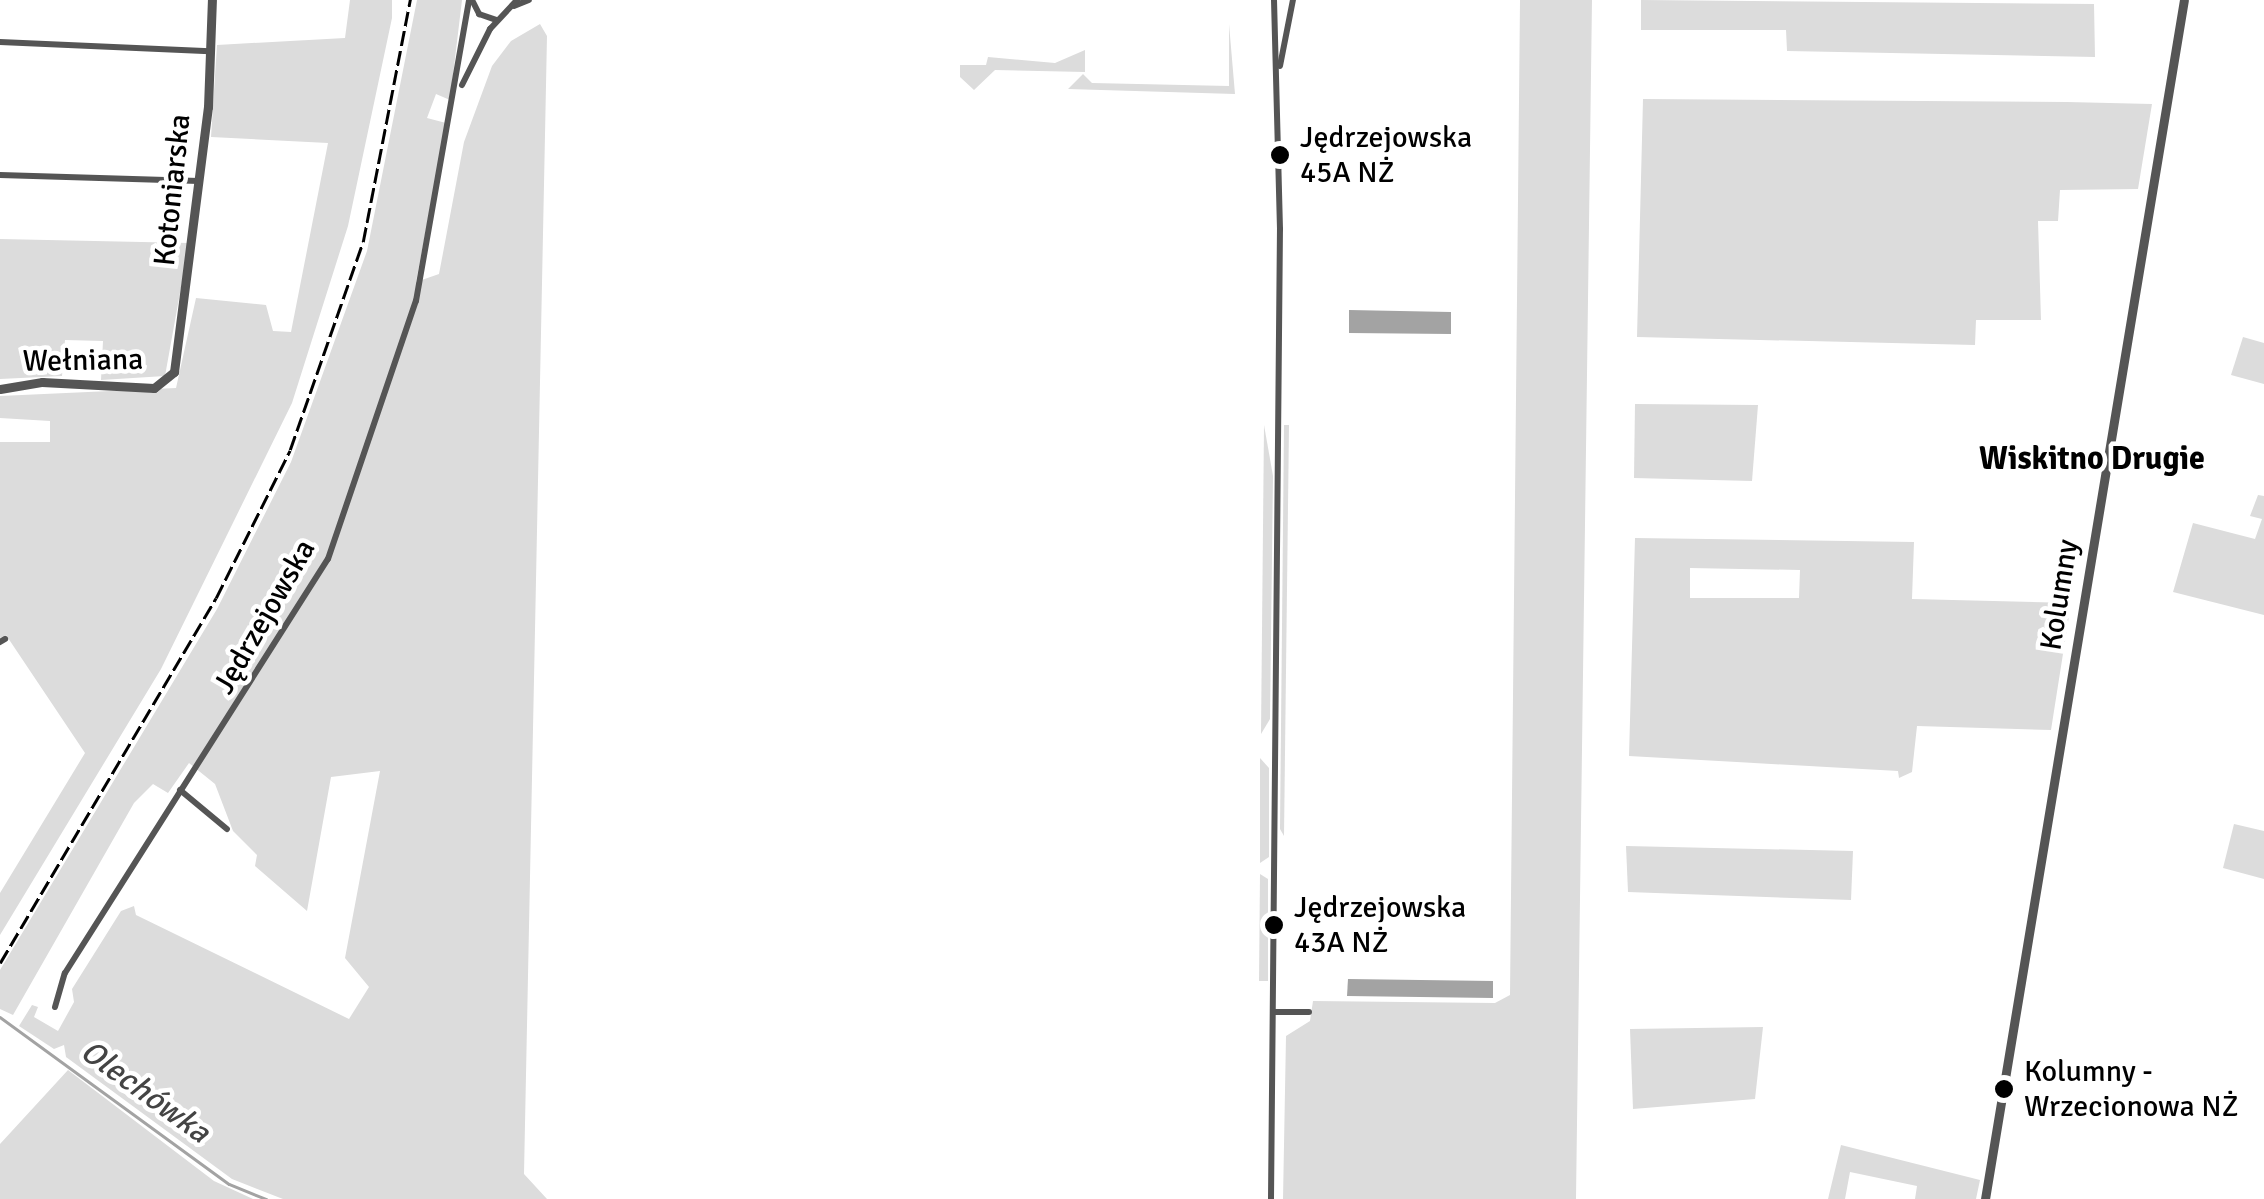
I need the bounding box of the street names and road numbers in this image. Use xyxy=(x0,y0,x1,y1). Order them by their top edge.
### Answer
street label: Kotoniarska xyxy=(147,112,199,268)
street label: Wełniana xyxy=(22,342,144,380)
street label: Jędrzejowska xyxy=(206,533,324,701)
street label: Kolumny xyxy=(2033,537,2087,653)

